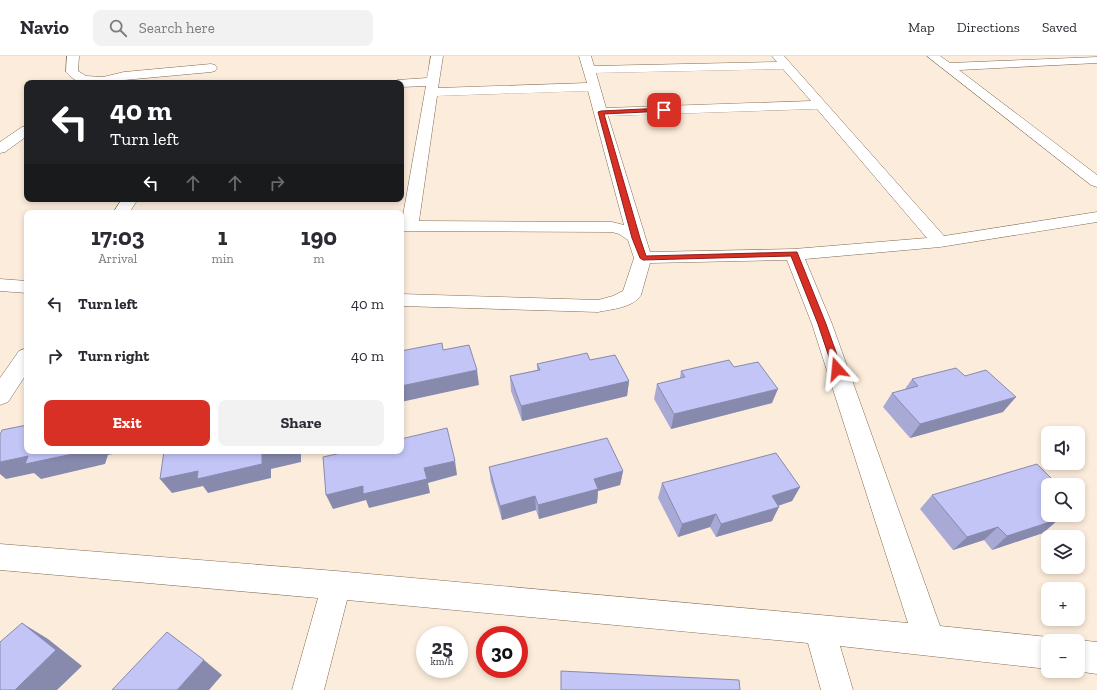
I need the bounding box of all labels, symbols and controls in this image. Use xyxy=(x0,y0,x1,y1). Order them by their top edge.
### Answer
search box xyxy=(93,10,373,46)
text: Navio xyxy=(20,16,69,39)
icon: search xyxy=(107,17,129,39)
text: Search here xyxy=(139,19,215,37)
text: Map xyxy=(908,19,935,36)
text: Directions xyxy=(957,19,1020,36)
text: Saved xyxy=(1042,19,1077,36)
pin xyxy=(647,93,681,127)
text: 40 m xyxy=(110,94,172,127)
icon: left xyxy=(44,96,96,148)
icon: arrive xyxy=(653,99,675,121)
text: Turn left xyxy=(110,128,179,150)
icon: left xyxy=(140,172,162,194)
icon: ahead xyxy=(182,172,204,194)
icon: ahead xyxy=(224,172,246,194)
icon: right xyxy=(266,172,288,194)
text: 17:03 xyxy=(91,222,145,251)
text: 1 xyxy=(218,222,227,251)
text: 190 xyxy=(301,222,337,251)
text: Arrival xyxy=(98,251,137,266)
text: min xyxy=(211,251,234,266)
text: m xyxy=(313,251,325,266)
icon: left xyxy=(44,293,66,315)
text: Turn left xyxy=(78,295,138,313)
text: 40 m xyxy=(351,295,384,313)
icon: right xyxy=(44,345,66,367)
text: Turn right xyxy=(78,347,149,365)
text: 40 m xyxy=(351,347,384,365)
position arrow xyxy=(816,348,858,390)
button: Exit xyxy=(44,400,210,446)
button: Share xyxy=(218,400,384,446)
map controls xyxy=(1041,426,1085,678)
button: sound xyxy=(1041,426,1085,470)
button: search xyxy=(1041,478,1085,522)
button: layers xyxy=(1041,530,1085,574)
button: + xyxy=(1041,582,1085,626)
speed limit sign: 30 xyxy=(476,626,528,678)
button: − xyxy=(1041,634,1085,678)
text: 25 xyxy=(431,635,453,659)
text: km/h xyxy=(431,656,453,668)

